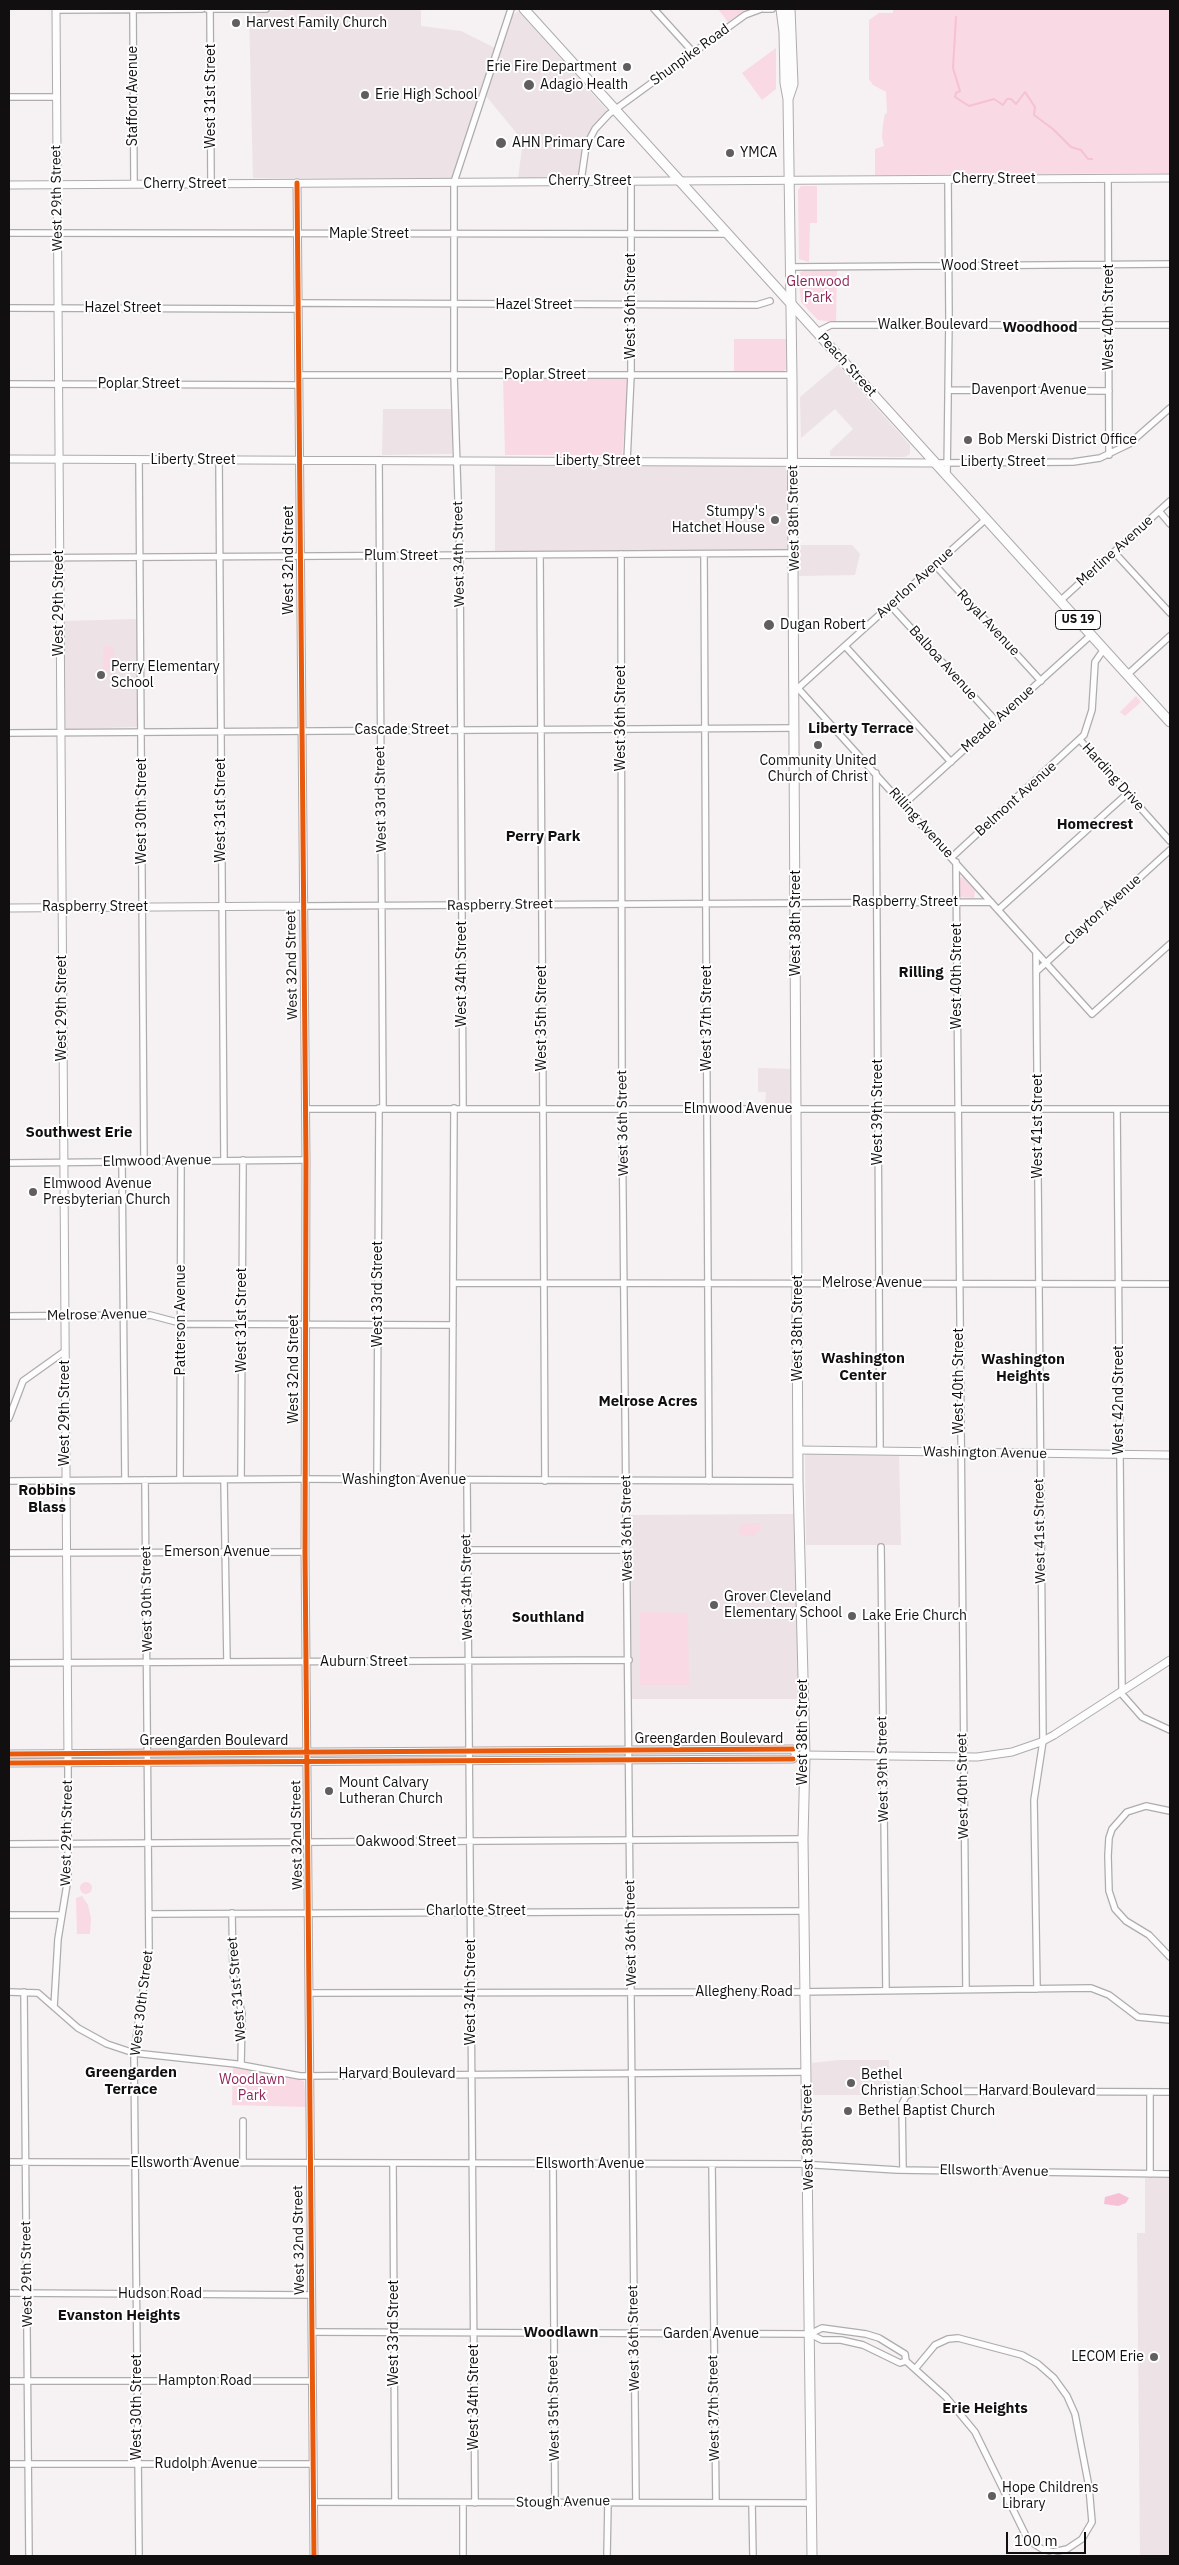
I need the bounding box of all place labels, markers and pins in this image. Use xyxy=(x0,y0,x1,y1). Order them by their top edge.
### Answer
place label: Harvest Family Church xyxy=(246,15,387,31)
marker: Harvest Family Church xyxy=(230,17,242,29)
place label: Erie Fire Department xyxy=(486,59,617,75)
marker: Erie Fire Department xyxy=(621,61,633,73)
place label: Adagio Health xyxy=(540,77,628,93)
marker: Adagio Health xyxy=(522,78,536,92)
place label: Erie High School xyxy=(375,87,477,103)
marker: Erie High School xyxy=(359,89,371,101)
place label: AHN Primary Care xyxy=(512,135,625,151)
marker: AHN Primary Care xyxy=(494,136,508,150)
place label: YMCA xyxy=(740,145,777,161)
marker: YMCA xyxy=(724,147,736,159)
place label: Bob Merski District Office xyxy=(978,432,1137,448)
marker: Bob Merski District Office xyxy=(962,434,974,446)
place label: Stumpy's Hatchet House xyxy=(672,504,765,536)
marker: Stumpy's Hatchet House xyxy=(769,514,781,526)
place label: Dugan Robert xyxy=(780,617,866,633)
marker: Dugan Robert xyxy=(762,618,776,632)
place label: Perry Elementary School xyxy=(111,659,220,692)
marker: Perry Elementary School xyxy=(95,669,107,681)
marker: Community United Church of Christ xyxy=(812,739,824,751)
place label: Community United Church of Christ xyxy=(759,753,877,786)
place label: Elmwood Avenue Presbyterian Church xyxy=(43,1176,171,1208)
marker: Elmwood Avenue Presbyterian Church xyxy=(27,1186,39,1198)
place label: Grover Cleveland Elementary School xyxy=(724,1589,842,1621)
marker: Grover Cleveland Elementary School xyxy=(708,1599,720,1611)
place label: Lake Erie Church xyxy=(862,1608,967,1624)
marker: Lake Erie Church xyxy=(846,1610,858,1622)
place label: Mount Calvary Lutheran Church xyxy=(339,1775,443,1808)
marker: Mount Calvary Lutheran Church xyxy=(323,1785,335,1797)
place label: Bethel Christian School xyxy=(861,2067,963,2100)
marker: Bethel Christian School xyxy=(845,2077,857,2089)
place label: Bethel Baptist Church xyxy=(858,2103,995,2119)
marker: Bethel Baptist Church xyxy=(842,2105,854,2117)
place label: LECOM Erie xyxy=(1071,2349,1144,2365)
marker: LECOM Erie xyxy=(1148,2351,1160,2363)
place label: Hope Childrens Library xyxy=(1002,2480,1098,2512)
marker: Hope Childrens Library xyxy=(986,2490,998,2502)

